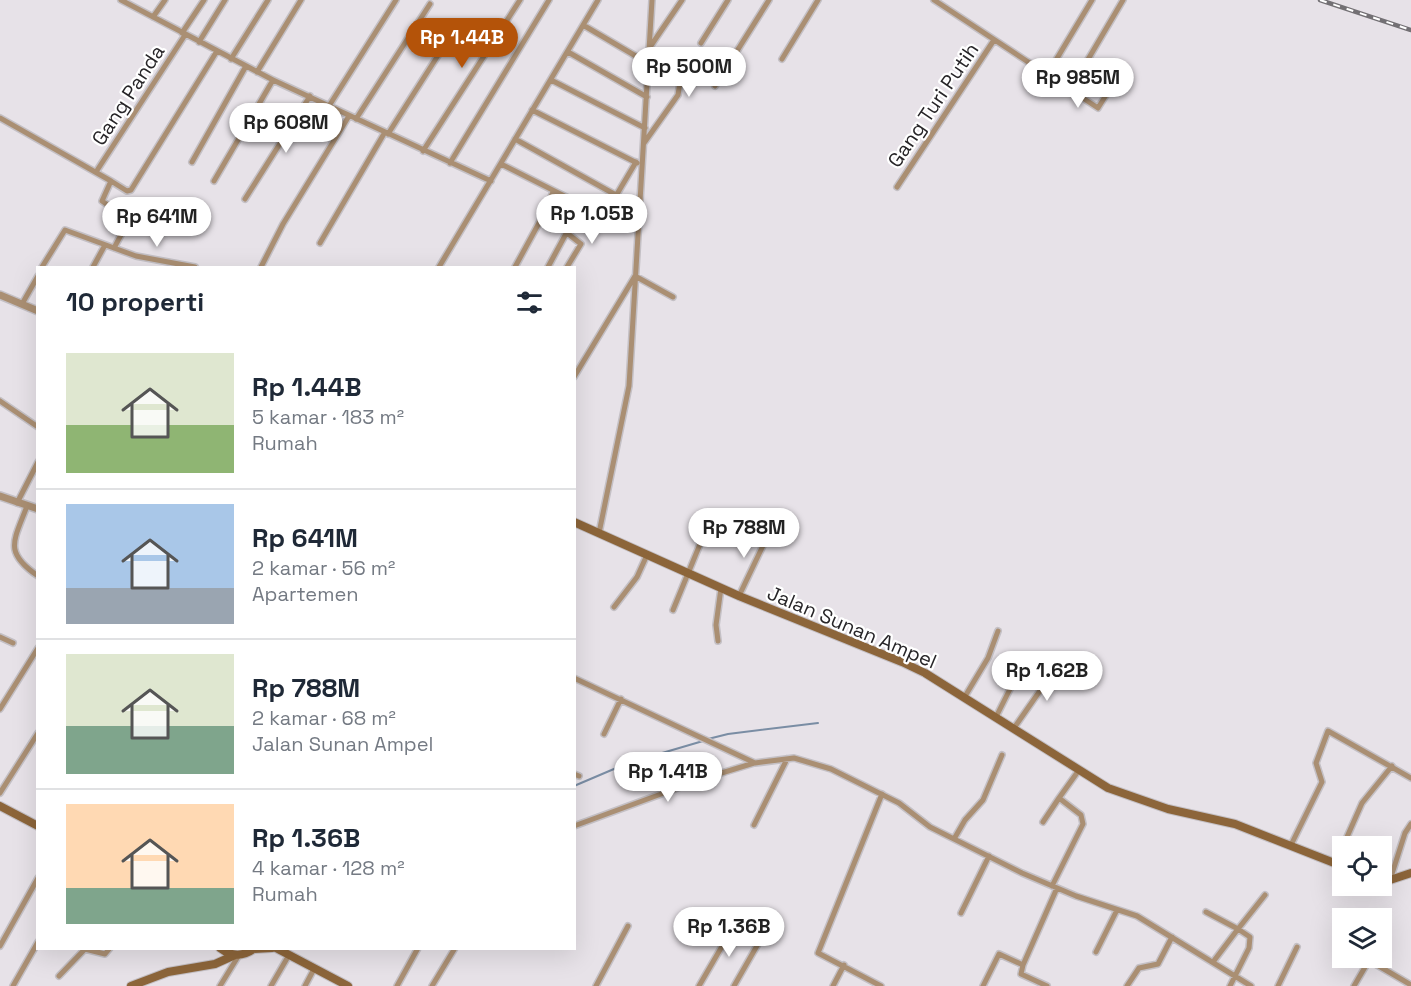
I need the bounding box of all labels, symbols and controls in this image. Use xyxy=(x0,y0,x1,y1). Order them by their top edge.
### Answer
pin: Rp 1.44B xyxy=(400,18,524,69)
text: Rp 1.44B xyxy=(420,24,504,50)
street label: Gang Turi Putih xyxy=(882,38,984,172)
street label: Gang Panda xyxy=(86,40,170,150)
pin: Rp 500M xyxy=(634,47,744,98)
text: Rp 500M xyxy=(646,53,732,79)
pin: Rp 985M xyxy=(1023,58,1133,109)
text: Rp 985M xyxy=(1036,64,1120,90)
pin: Rp 608M xyxy=(231,103,341,154)
text: Rp 608M xyxy=(243,109,329,135)
pin: Rp 1.05B xyxy=(530,194,654,245)
pin: Rp 641M xyxy=(102,197,212,248)
text: Rp 1.05B xyxy=(550,200,634,226)
text: Rp 641M xyxy=(116,203,198,229)
text: 10 properti xyxy=(66,285,204,319)
icon: filters xyxy=(513,286,546,319)
text: Rp 1.44B xyxy=(252,370,361,404)
icon: home xyxy=(114,377,186,449)
text: 5 kamar · 183 m² xyxy=(252,404,404,430)
text: Rumah xyxy=(252,430,318,456)
pin: Rp 788M xyxy=(689,508,799,559)
text: Rp 788M xyxy=(702,514,786,540)
text: Rp 641M xyxy=(252,521,358,555)
icon: home xyxy=(114,528,186,600)
text: 2 kamar · 56 m² xyxy=(252,555,395,581)
street label: Jalan Sunan Ampel xyxy=(763,580,941,674)
text: Apartemen xyxy=(252,581,359,607)
pin: Rp 1.62B xyxy=(985,651,1109,702)
text: Rp 1.62B xyxy=(1006,657,1088,683)
text: Rp 788M xyxy=(252,671,360,705)
icon: home xyxy=(114,678,186,750)
text: 2 kamar · 68 m² xyxy=(252,705,396,731)
text: Jalan Sunan Ampel xyxy=(252,731,433,757)
pin: Rp 1.41B xyxy=(606,752,730,803)
text: Rp 1.41B xyxy=(628,758,708,784)
text: Rp 1.36B xyxy=(252,821,360,855)
icon: home xyxy=(114,828,186,900)
map controls xyxy=(1332,836,1392,968)
button: locate xyxy=(1332,836,1392,896)
text: 4 kamar · 128 m² xyxy=(252,855,404,881)
text: Rumah xyxy=(252,881,318,907)
pin: Rp 1.36B xyxy=(667,907,791,958)
button: layers xyxy=(1332,908,1392,968)
text: Rp 1.36B xyxy=(687,913,771,939)

